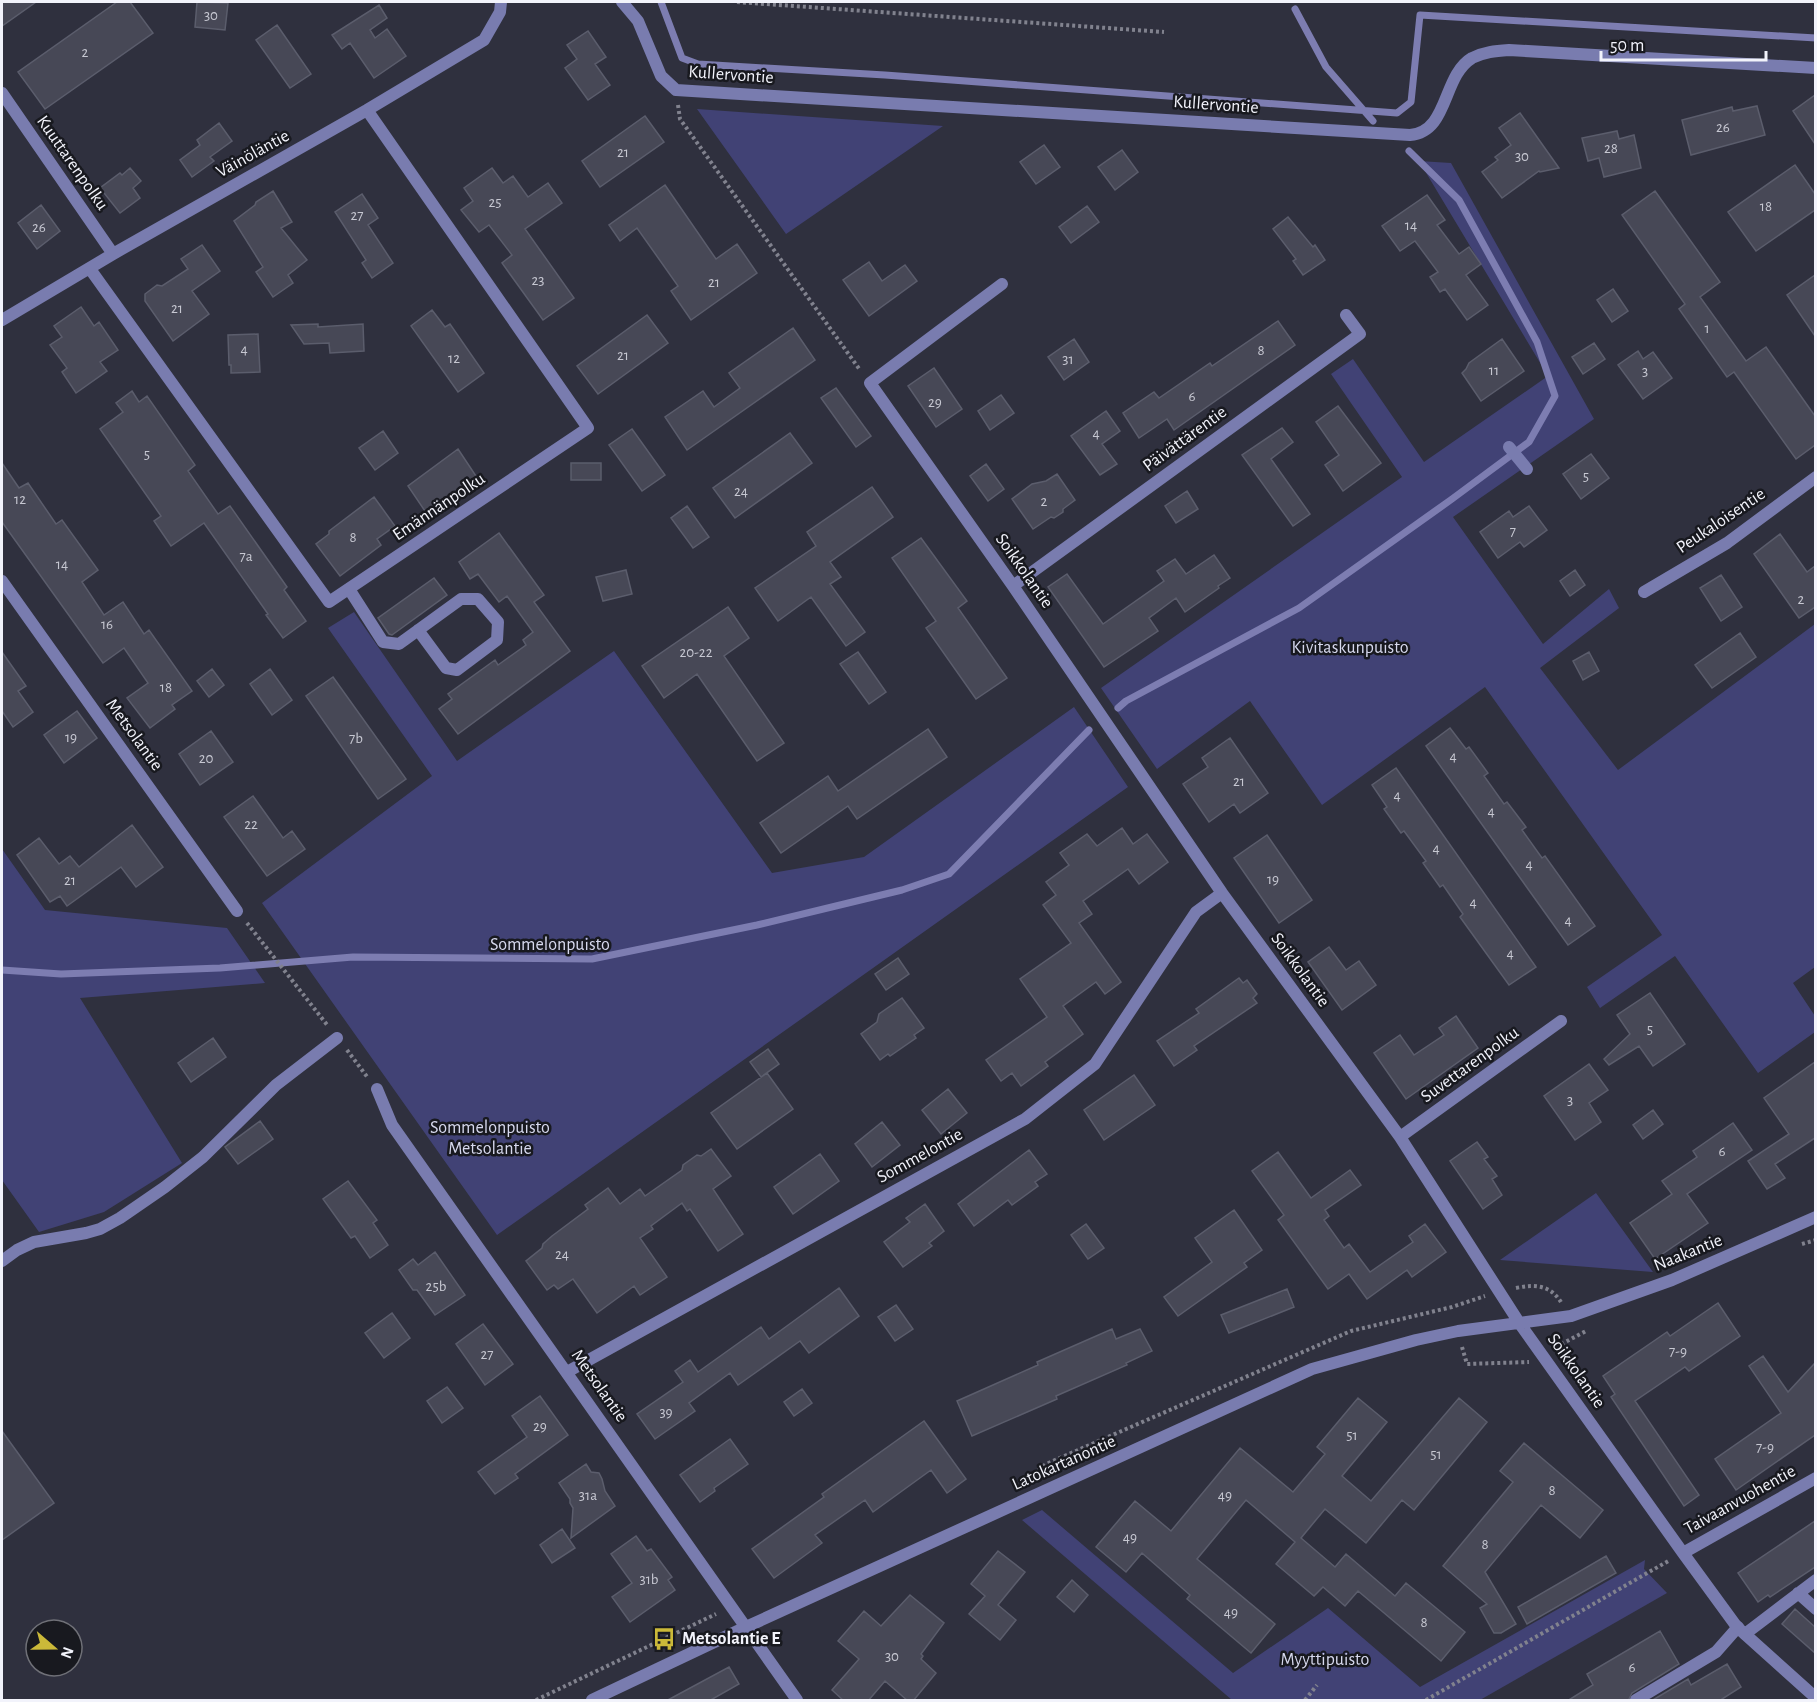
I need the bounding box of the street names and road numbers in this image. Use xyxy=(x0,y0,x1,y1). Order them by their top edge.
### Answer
street label: Kullervontie xyxy=(688,63,774,87)
street label: Kullervontie xyxy=(1173,93,1259,117)
street label: Kuuttarenpolku xyxy=(33,112,111,214)
street label: Väinöläntie xyxy=(214,127,292,181)
street label: Päivättärentie xyxy=(1140,403,1230,475)
street label: Emännänpolku xyxy=(390,470,488,544)
street label: Peukaloisentie xyxy=(1673,485,1769,557)
street label: Soikkolantie xyxy=(992,530,1056,612)
street label: Metsolantie xyxy=(102,696,166,774)
street label: Soikkolantie xyxy=(1267,930,1333,1010)
street label: Suvettarenpolku xyxy=(1418,1024,1522,1106)
street label: Sommelontie xyxy=(874,1125,966,1187)
street label: Naakantie xyxy=(1651,1231,1725,1275)
street label: Soikkolantie xyxy=(1544,1330,1608,1412)
street label: Metsolantie xyxy=(568,1347,630,1425)
street label: Latokartanontie xyxy=(1009,1432,1119,1494)
street label: Taivaanvuohentie xyxy=(1681,1462,1799,1538)

